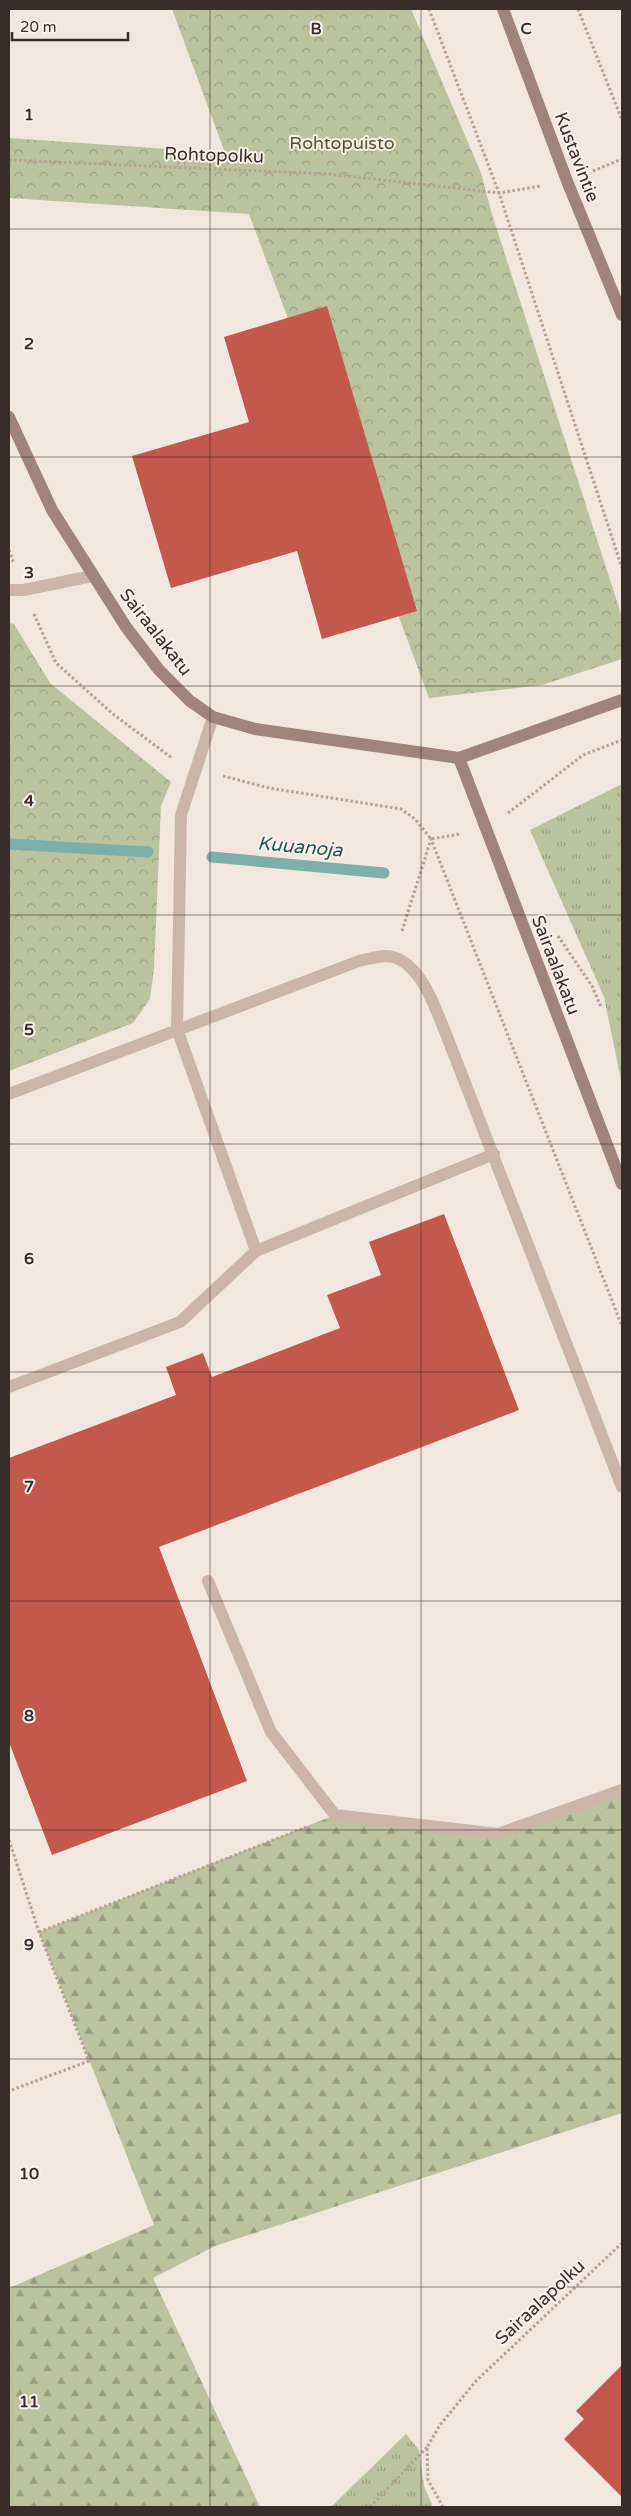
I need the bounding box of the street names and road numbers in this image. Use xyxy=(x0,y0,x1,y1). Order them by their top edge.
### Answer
street label: Kustavintie xyxy=(550,109,604,205)
street label: Rohtopolku xyxy=(164,142,264,168)
street label: Sairaalakatu xyxy=(115,584,197,680)
street label: Sairaalakatu xyxy=(527,912,585,1018)
street label: Sairaalapolku xyxy=(490,2255,590,2349)

